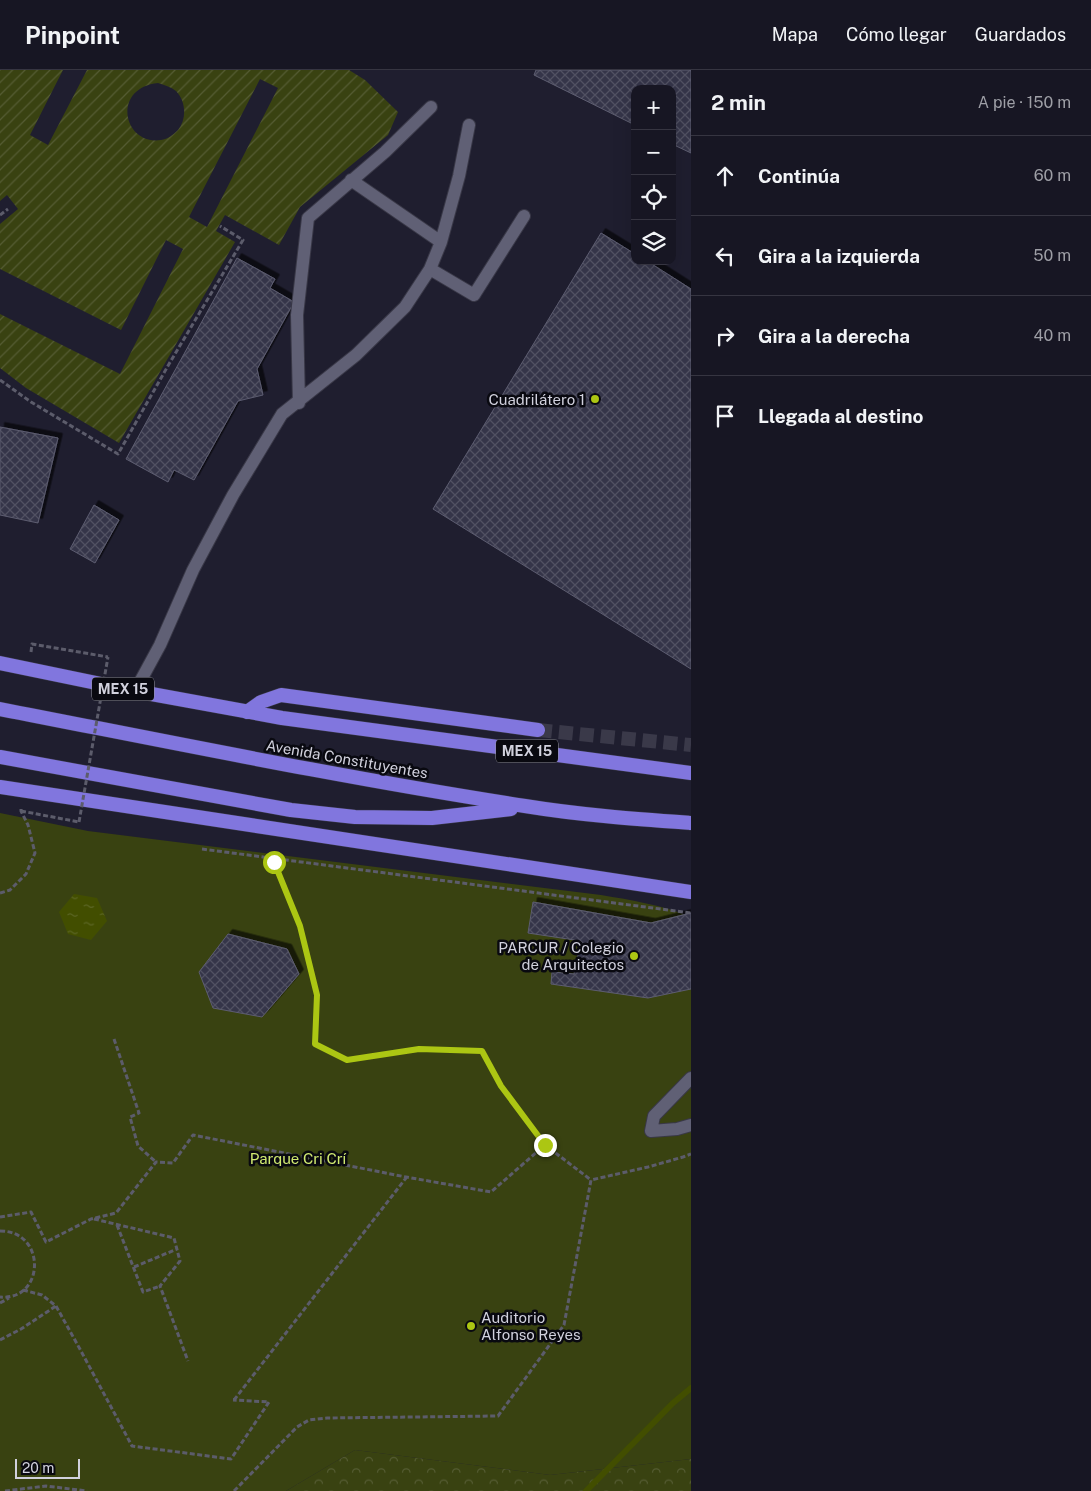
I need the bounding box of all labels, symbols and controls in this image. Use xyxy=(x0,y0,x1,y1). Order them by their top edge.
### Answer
text: Pinpoint xyxy=(25,21,120,49)
text: Mapa xyxy=(772,24,818,45)
text: Cómo llegar xyxy=(846,24,947,45)
text: Guardados xyxy=(975,24,1066,45)
map controls xyxy=(631,85,676,265)
button: + xyxy=(631,85,676,130)
text: 2 min xyxy=(711,90,766,115)
text: A pie · 150 m xyxy=(978,93,1071,112)
button: − xyxy=(631,130,676,175)
icon: ahead xyxy=(711,162,739,190)
text: Continúa xyxy=(758,165,840,187)
text: 60 m xyxy=(1034,166,1071,185)
button: locate xyxy=(631,175,676,220)
button: layers xyxy=(631,220,676,265)
icon: left xyxy=(711,242,739,270)
text: Gira a la izquierda xyxy=(758,245,920,267)
text: 50 m xyxy=(1033,246,1071,265)
icon: right xyxy=(711,322,739,350)
text: Gira a la derecha xyxy=(758,325,910,347)
text: 40 m xyxy=(1033,326,1071,345)
place label: Cuadrilátero 1 xyxy=(488,391,585,408)
marker: Cuadrilátero 1 xyxy=(589,393,601,405)
icon: arrive xyxy=(711,402,739,430)
text: Llegada al destino xyxy=(758,405,923,427)
road number: MEX 15 xyxy=(92,678,154,700)
street label: Avenida Constituyentes xyxy=(265,736,429,782)
road number: MEX 15 xyxy=(496,739,558,762)
route start xyxy=(263,851,286,874)
place label: PARCUR / Colegio de Arquitectos xyxy=(498,939,624,973)
marker: PARCUR / Colegio de Arquitectos xyxy=(628,950,640,962)
route end xyxy=(534,1134,557,1157)
park label: Parque Cri Crí xyxy=(250,1150,347,1167)
place label: Auditorio Alfonso Reyes xyxy=(481,1309,581,1343)
marker: Auditorio Alfonso Reyes xyxy=(465,1320,477,1332)
scale bar xyxy=(15,1456,80,1479)
text: 20 m xyxy=(22,1460,54,1476)

